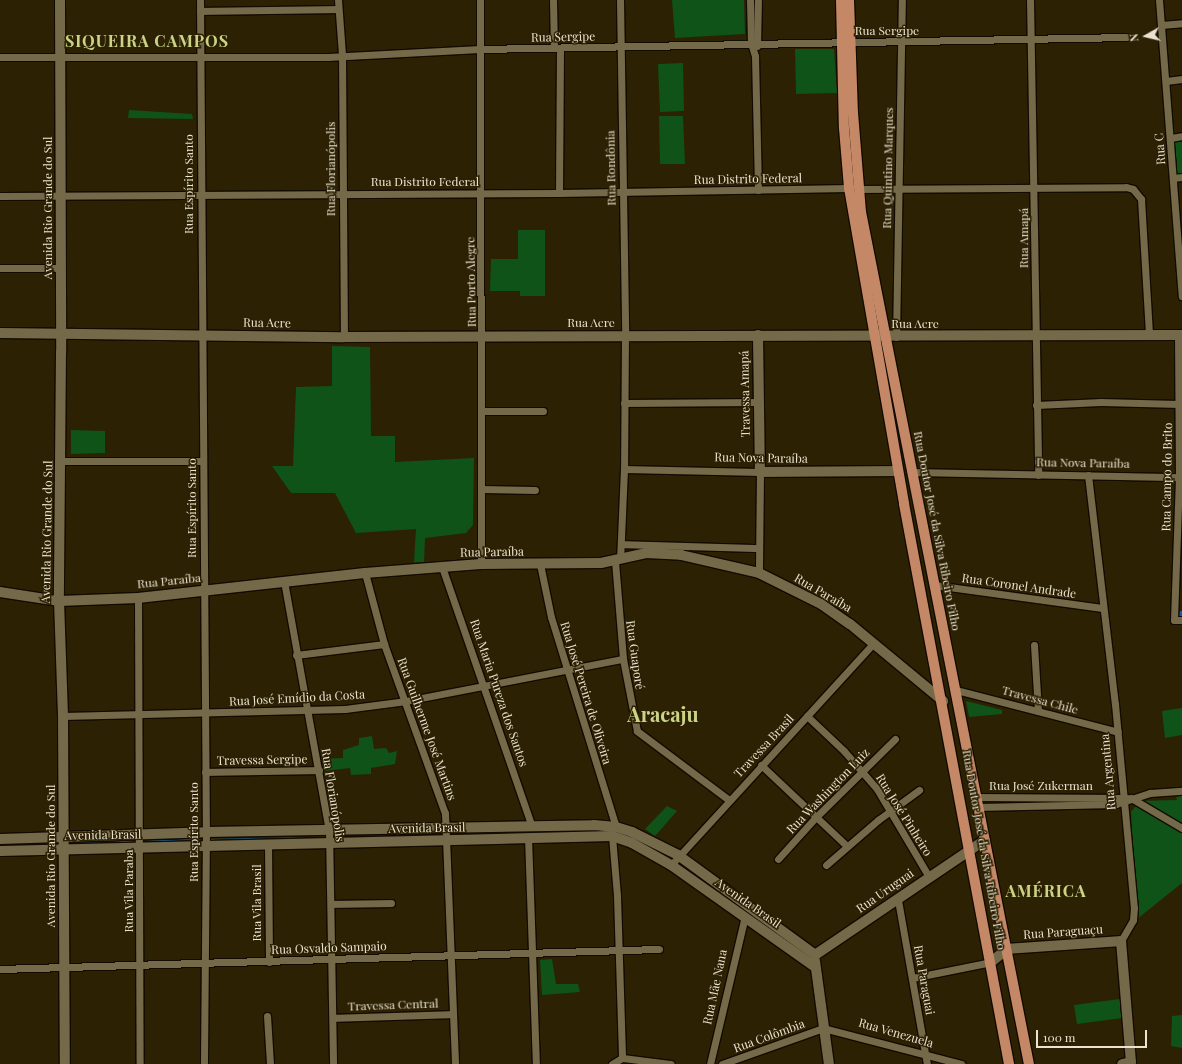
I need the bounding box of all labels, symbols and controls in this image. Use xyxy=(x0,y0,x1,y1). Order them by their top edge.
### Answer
north arrow xyxy=(1126,16,1166,56)
street label: Rua Sergipe xyxy=(855,24,919,38)
street label: Rua Sergipe xyxy=(531,29,595,45)
district label: SIQUEIRA CAMPOS xyxy=(65,31,229,51)
text: N xyxy=(1126,33,1142,43)
street label: Rua Quintino Marques xyxy=(880,107,896,229)
street label: Rua Florianópolis xyxy=(324,122,338,216)
street label: Rua Rondônia xyxy=(603,130,619,206)
street label: Rua C xyxy=(1152,133,1168,165)
street label: Rua Espírito Santo xyxy=(182,134,196,234)
street label: Avenida Rio Grande do Sul xyxy=(41,136,55,280)
street label: Rua Distrito Federal xyxy=(694,171,802,187)
street label: Rua Distrito Federal xyxy=(371,175,479,189)
street label: Rua Amapá xyxy=(1017,208,1031,268)
street label: Rua Porto Alegre xyxy=(463,236,479,328)
street label: Rua Acre xyxy=(243,315,291,331)
street label: Rua Acre xyxy=(567,316,615,330)
street label: Rua Acre xyxy=(891,317,939,331)
street label: Travessa Amapá xyxy=(737,350,753,438)
street label: Rua Campo do Brito xyxy=(1159,422,1175,532)
street label: Rua Doutor José da Silva Ribeiro Filho xyxy=(911,430,963,632)
street label: Rua Nova Paraíba xyxy=(714,450,808,466)
street label: Rua Nova Paraíba xyxy=(1036,455,1130,471)
street label: Rua Espírito Santo xyxy=(185,458,199,558)
street label: Avenida Rio Grande do Sul xyxy=(39,460,55,604)
street label: Rua Paraíba xyxy=(460,544,524,560)
street label: Rua Paraíba xyxy=(136,570,202,592)
street label: Rua Paraíba xyxy=(792,571,854,615)
street label: Rua Coronel Andrade xyxy=(961,571,1077,601)
street label: Rua Maria Pureza dos Santos xyxy=(467,617,531,769)
street label: Rua Guaporé xyxy=(623,619,647,691)
street label: Rua José Pereira de Oliveira xyxy=(557,620,615,766)
street label: Rua Guilherme José Martins xyxy=(394,656,460,802)
street label: Travessa Chile xyxy=(1000,683,1080,717)
street label: Rua José Emídio da Costa xyxy=(229,687,365,709)
district label: Aracaju xyxy=(627,701,699,725)
street label: Travessa Brasil xyxy=(731,711,797,781)
street label: Rua Argentina xyxy=(1097,733,1119,811)
street label: Rua Washington Luiz xyxy=(783,745,873,837)
street label: Rua Florianópolis xyxy=(318,747,348,843)
street label: Rua Doutor José da Silva Ribeiro Filho xyxy=(959,748,1009,952)
street label: Travessa Sergipe xyxy=(216,752,308,768)
street label: Rua José Pinheiro xyxy=(873,771,935,859)
street label: Rua José Zukerman xyxy=(989,779,1093,793)
street label: Rua Espírito Santo xyxy=(187,782,201,882)
street label: Avenida Rio Grande do Sul xyxy=(44,784,58,928)
street label: Avenida Brasil xyxy=(388,820,466,836)
street label: Avenida Brasil xyxy=(64,827,142,843)
street label: Rua Vila Paraba xyxy=(122,849,136,933)
street label: Rua Vila Brasil xyxy=(250,864,264,942)
street label: Rua Uruguai xyxy=(853,866,917,916)
street label: Avenida Brasil xyxy=(712,875,784,931)
district label: AMÉRICA xyxy=(1005,881,1087,901)
street label: Rua Paraguaçu xyxy=(1023,922,1103,942)
street label: Rua Osvaldo Sampaio xyxy=(271,939,387,957)
street label: Rua Paraguai xyxy=(911,944,937,1016)
street label: Rua Mãe Nana xyxy=(700,948,730,1026)
street label: Travessa Central xyxy=(347,996,439,1014)
street label: Rua Venezuela xyxy=(857,1015,935,1051)
street label: Rua Colômbia xyxy=(731,1016,807,1056)
scale bar xyxy=(1038,1022,1149,1048)
text: 100 m xyxy=(1043,1029,1075,1045)

